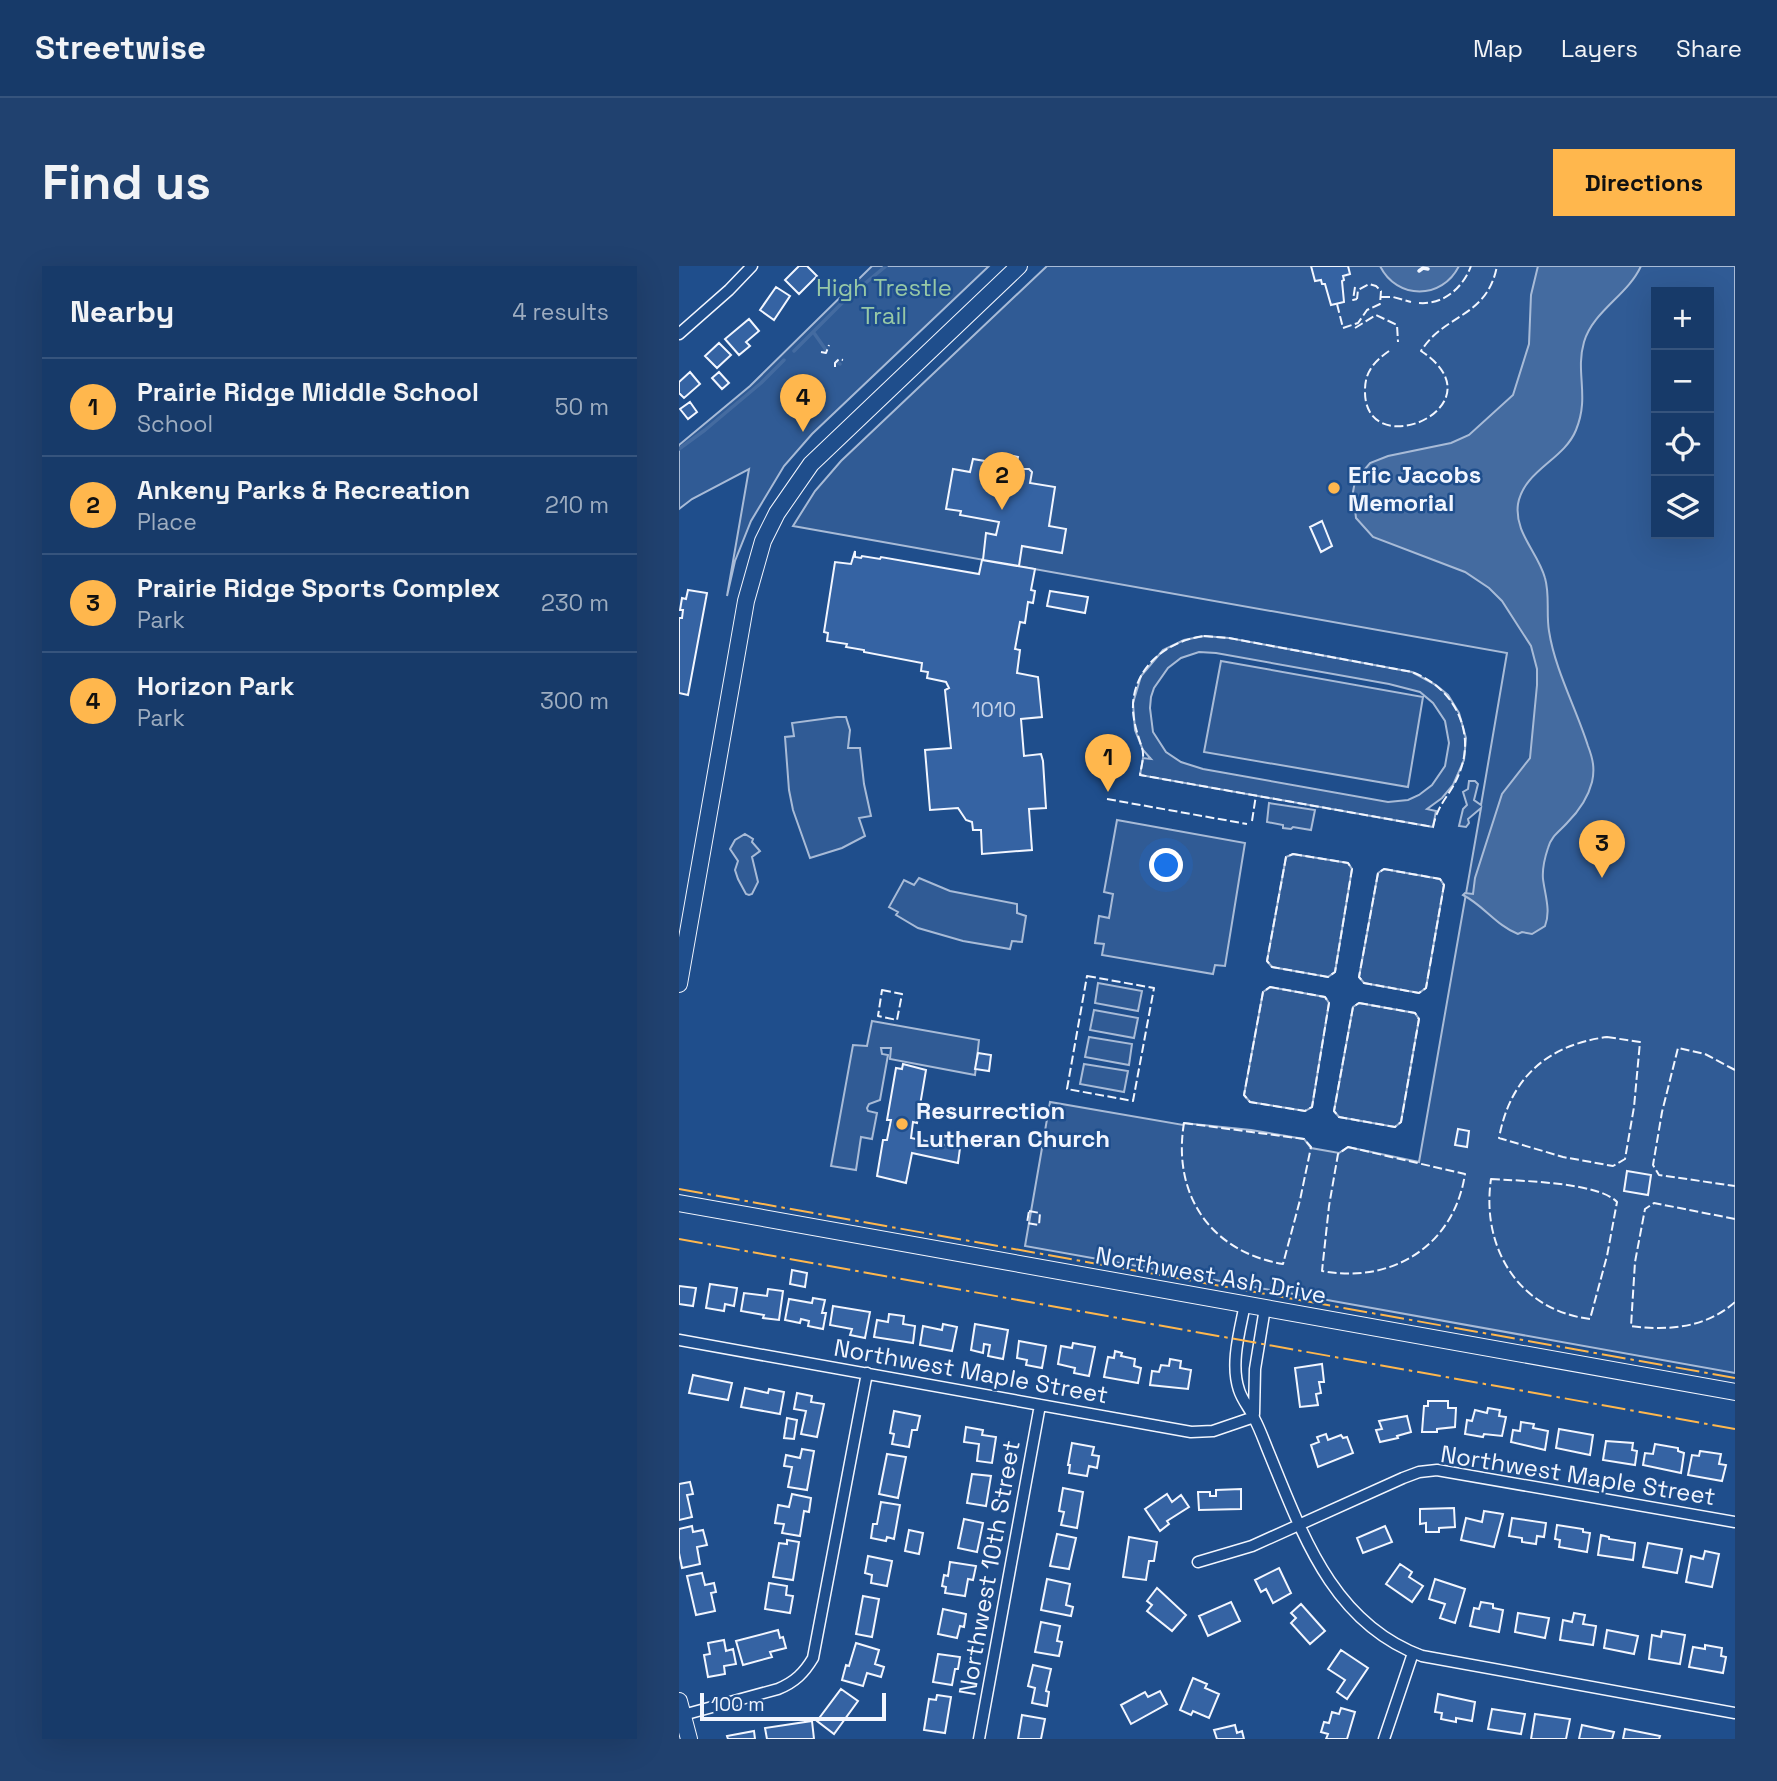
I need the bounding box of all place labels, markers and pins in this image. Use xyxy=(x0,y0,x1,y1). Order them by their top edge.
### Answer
pin: 4 xyxy=(780,374,826,432)
pin: 2 xyxy=(979,452,1025,510)
place label: Eric Jacobs Memorial xyxy=(1348,459,1481,518)
marker: Eric Jacobs Memorial xyxy=(1326,480,1342,496)
pin: 1 xyxy=(1085,734,1131,792)
pin: 3 xyxy=(1579,820,1625,878)
place label: Resurrection Lutheran Church xyxy=(916,1095,1110,1154)
marker: Resurrection Lutheran Church xyxy=(894,1116,910,1132)

